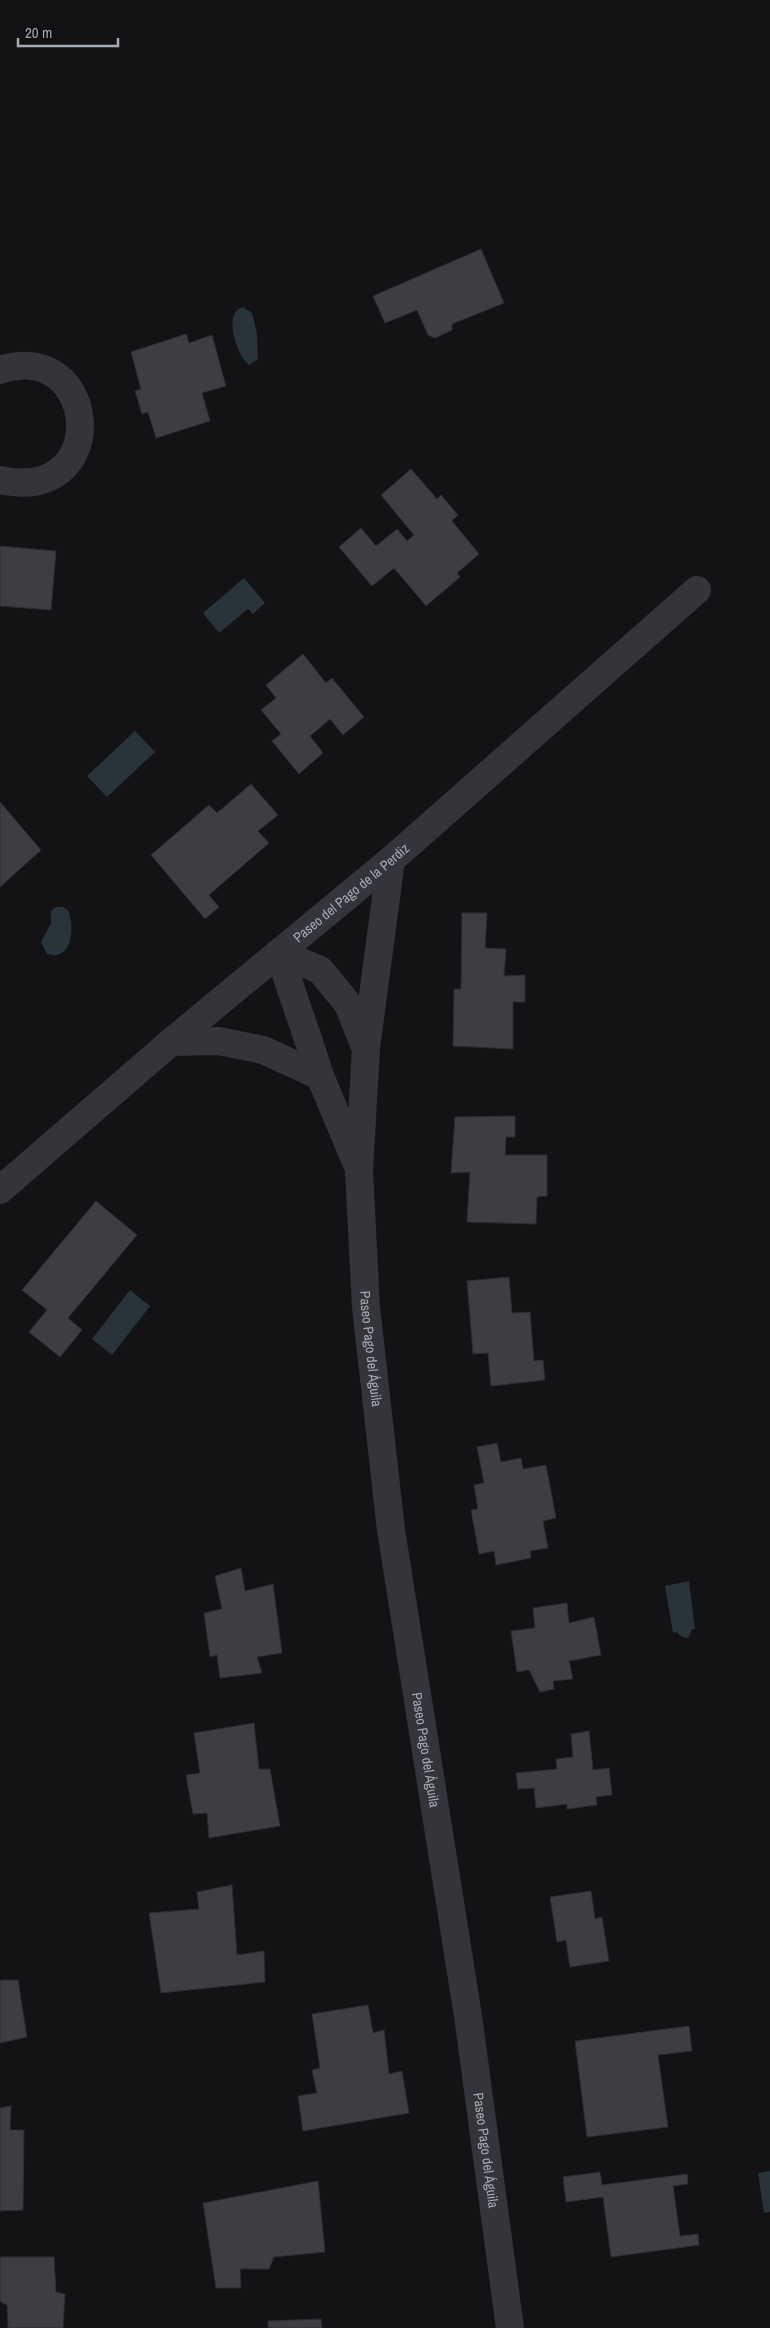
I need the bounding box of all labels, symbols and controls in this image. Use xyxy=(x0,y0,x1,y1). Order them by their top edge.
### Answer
scale bar xyxy=(18,15,118,47)
text: 20 m xyxy=(25,22,52,43)
street label: Paseo del Pago de la Perdiz xyxy=(289,839,413,946)
street label: Paseo Pago del Águila xyxy=(356,1290,386,1408)
street label: Paseo Pago del Águila xyxy=(408,1691,444,1809)
street label: Paseo Pago del Águila xyxy=(469,2091,503,2210)

